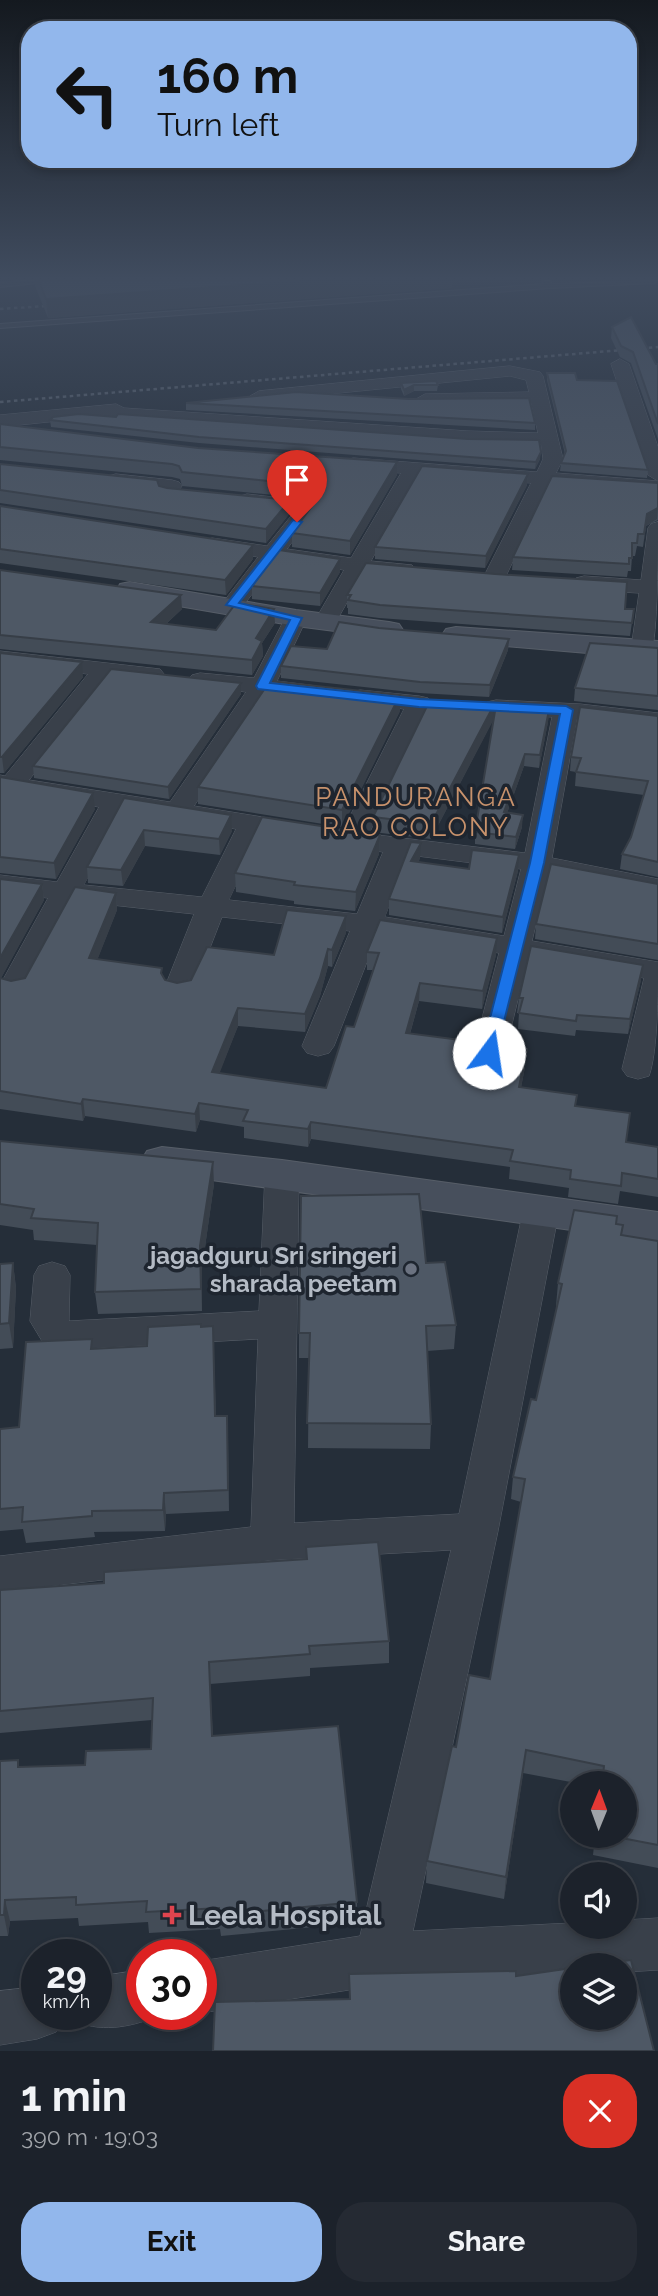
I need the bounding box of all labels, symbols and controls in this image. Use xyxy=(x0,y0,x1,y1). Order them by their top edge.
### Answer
text: 160 m xyxy=(157,47,298,104)
icon: left xyxy=(42,49,133,140)
text: Turn left xyxy=(157,106,279,143)
pin xyxy=(267,450,327,522)
icon: arrive xyxy=(278,461,316,499)
district label: PANDURANGA RAO COLONY xyxy=(315,782,517,842)
position arrow xyxy=(452,1016,526,1090)
place label: jagadguru Sri sringeri sharada peetam xyxy=(147,1241,397,1298)
marker: jagadguru Sri sringeri sharada peetam xyxy=(403,1261,419,1277)
north arrow xyxy=(560,1771,637,1848)
map controls xyxy=(560,1771,637,2030)
button: sound xyxy=(560,1862,637,1939)
place label: Leela Hospital xyxy=(188,1899,382,1932)
marker: Leela Hospital xyxy=(162,1905,182,1925)
speed limit sign: 30 xyxy=(126,1939,217,2030)
button: layers xyxy=(560,1953,637,2030)
text: 29 xyxy=(46,1955,87,1996)
text: km/h xyxy=(43,1991,90,2012)
text: 1 min xyxy=(21,2072,127,2121)
button: close xyxy=(563,2074,637,2148)
text: 390 m · 19:03 xyxy=(21,2123,158,2150)
button: Exit xyxy=(21,2202,322,2282)
button: Share xyxy=(336,2202,637,2282)

